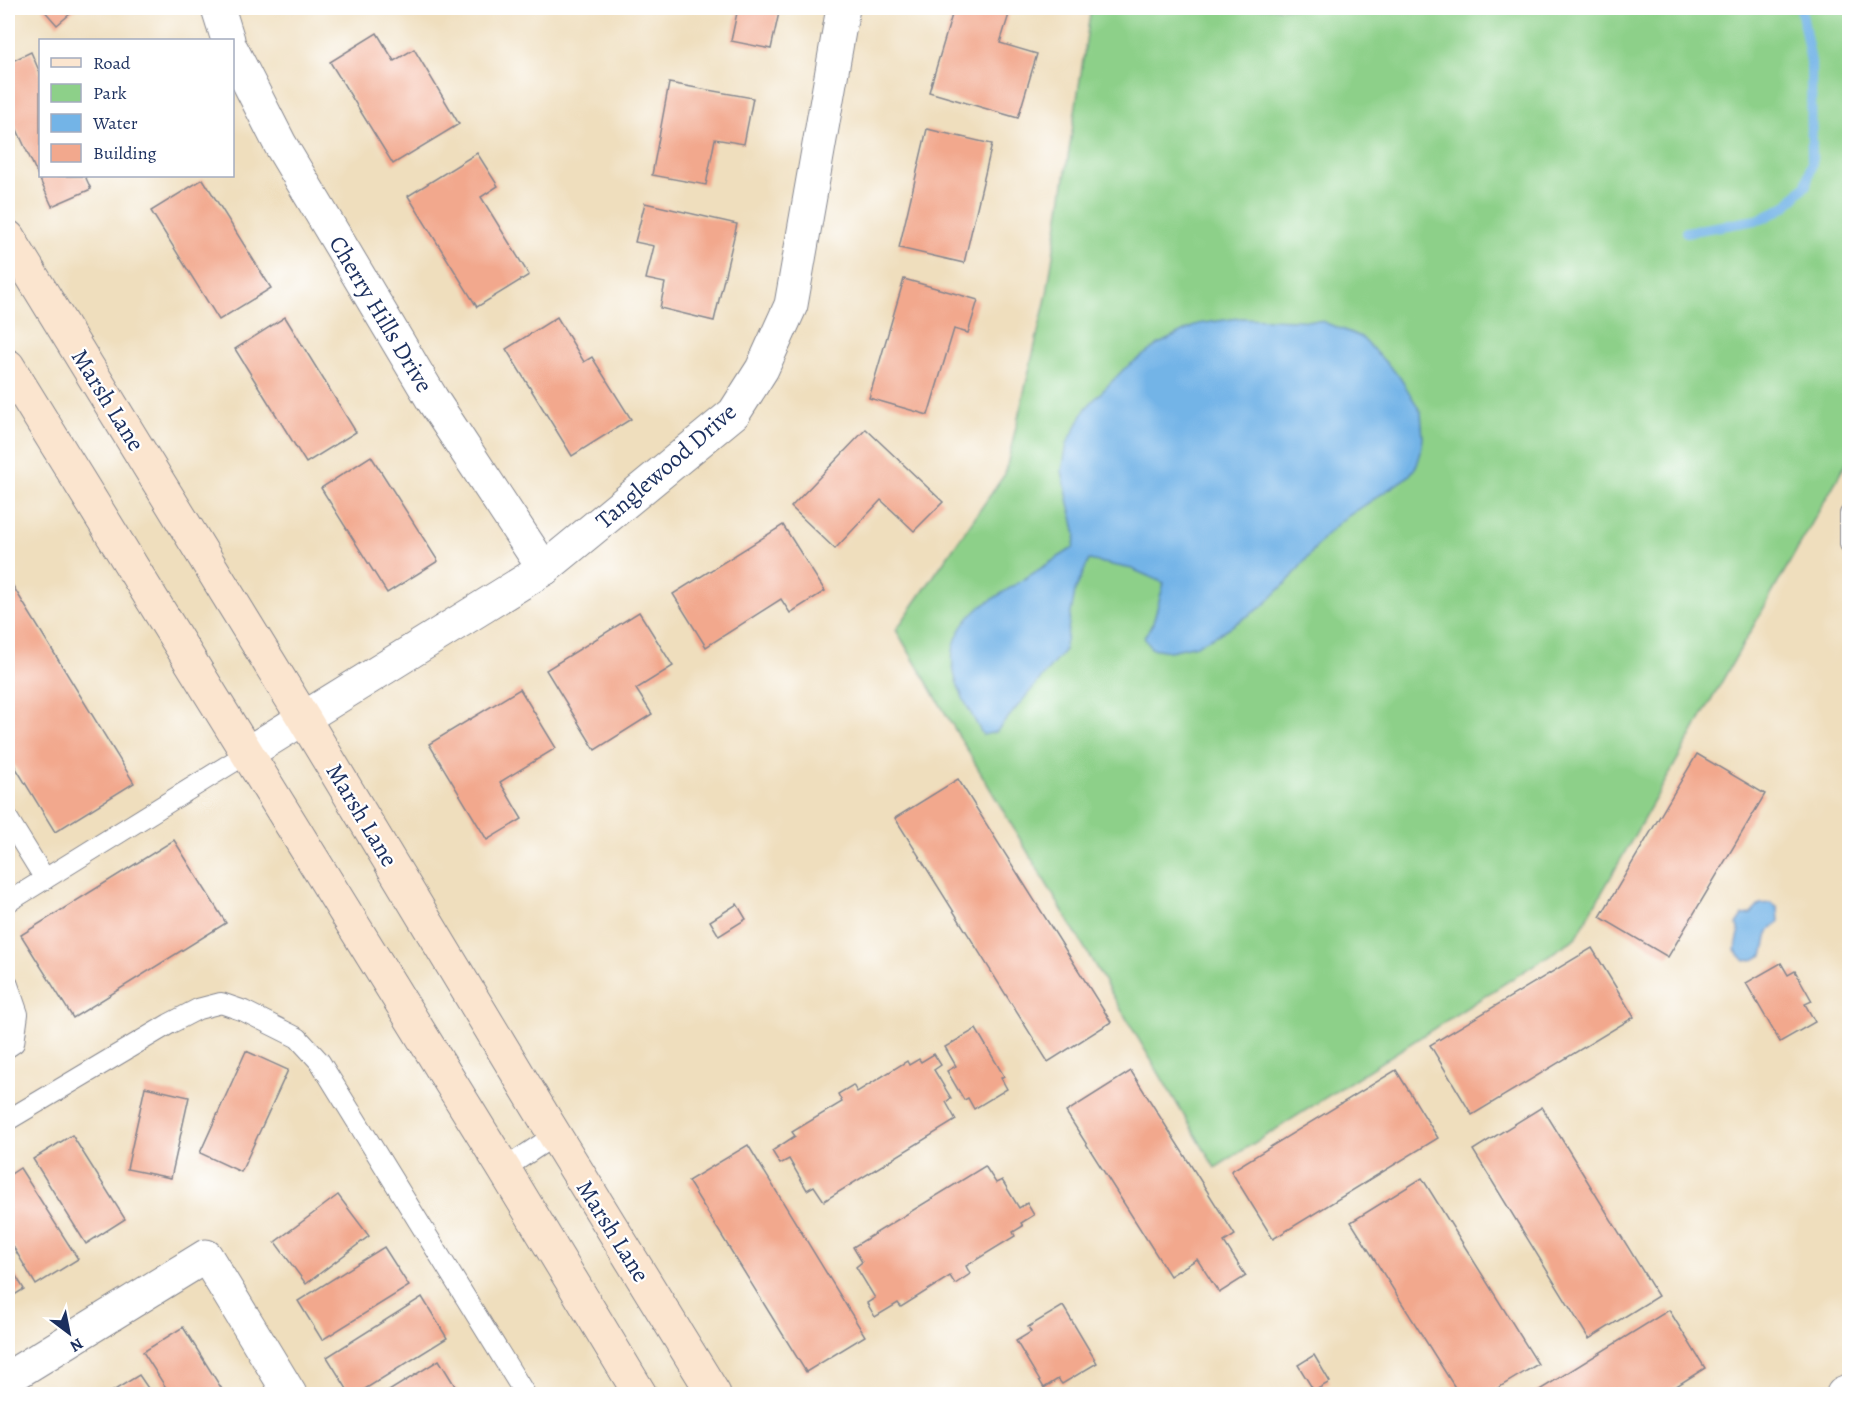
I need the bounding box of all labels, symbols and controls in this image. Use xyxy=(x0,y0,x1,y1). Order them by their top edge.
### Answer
legend xyxy=(39,39,234,177)
text: Road xyxy=(93,51,131,75)
text: Park xyxy=(93,81,127,105)
text: Water xyxy=(92,111,138,135)
text: Building xyxy=(93,141,157,165)
street label: Cherry Hills Drive xyxy=(322,230,440,398)
street label: Marsh Lane xyxy=(64,343,152,457)
street label: Tanglewood Drive xyxy=(589,396,743,536)
street label: Marsh Lane xyxy=(319,757,405,873)
street label: Marsh Lane xyxy=(569,1174,657,1288)
north arrow xyxy=(39,1303,99,1363)
text: N xyxy=(65,1332,87,1357)

